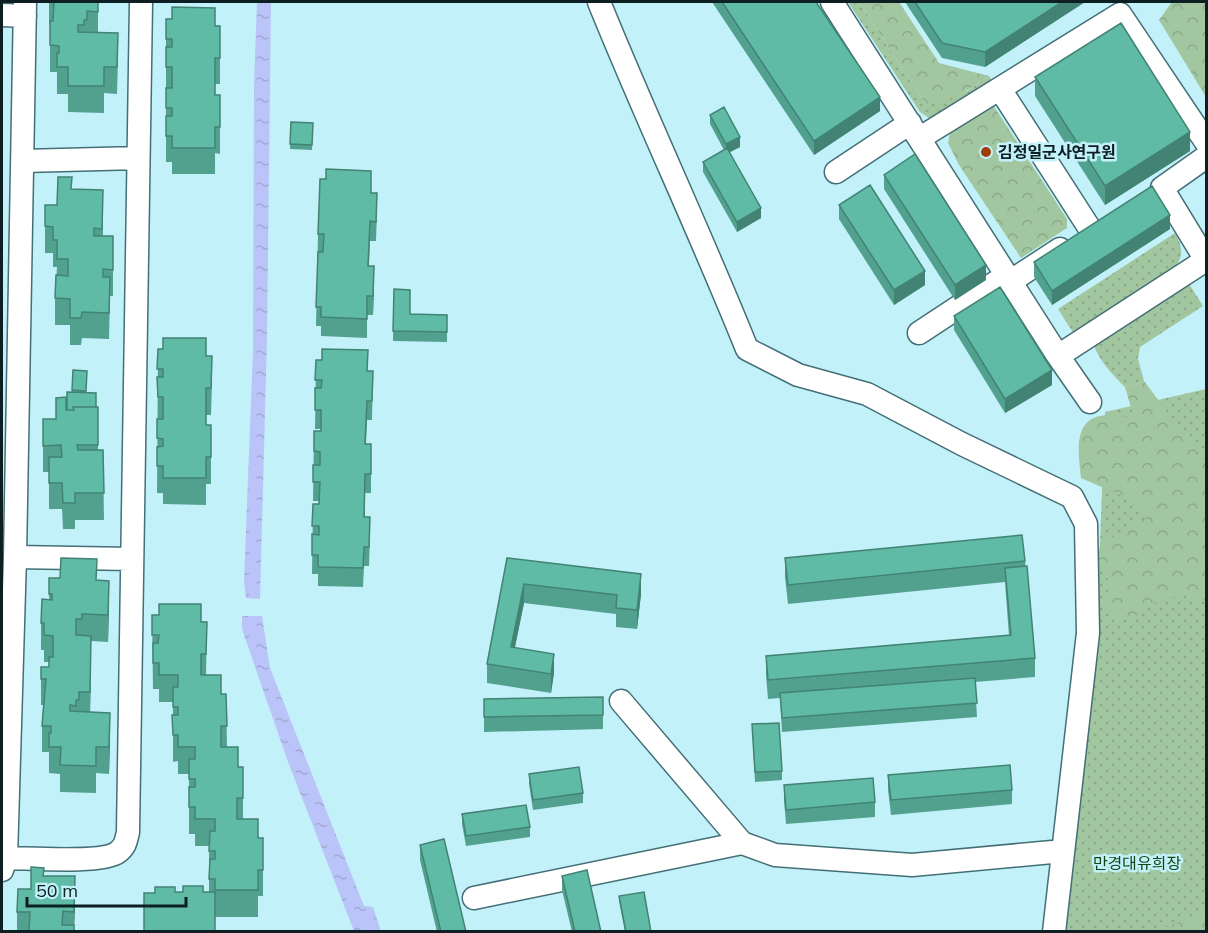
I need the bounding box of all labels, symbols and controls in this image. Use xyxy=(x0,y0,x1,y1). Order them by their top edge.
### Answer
place label: 김정일군사연구원 xyxy=(998,142,1116,162)
marker: 김정일군사연구원 xyxy=(979,145,993,159)
park label: 만경대유희장 xyxy=(1093,853,1181,873)
scale bar xyxy=(27,870,186,908)
text: 50 m xyxy=(36,879,78,902)

